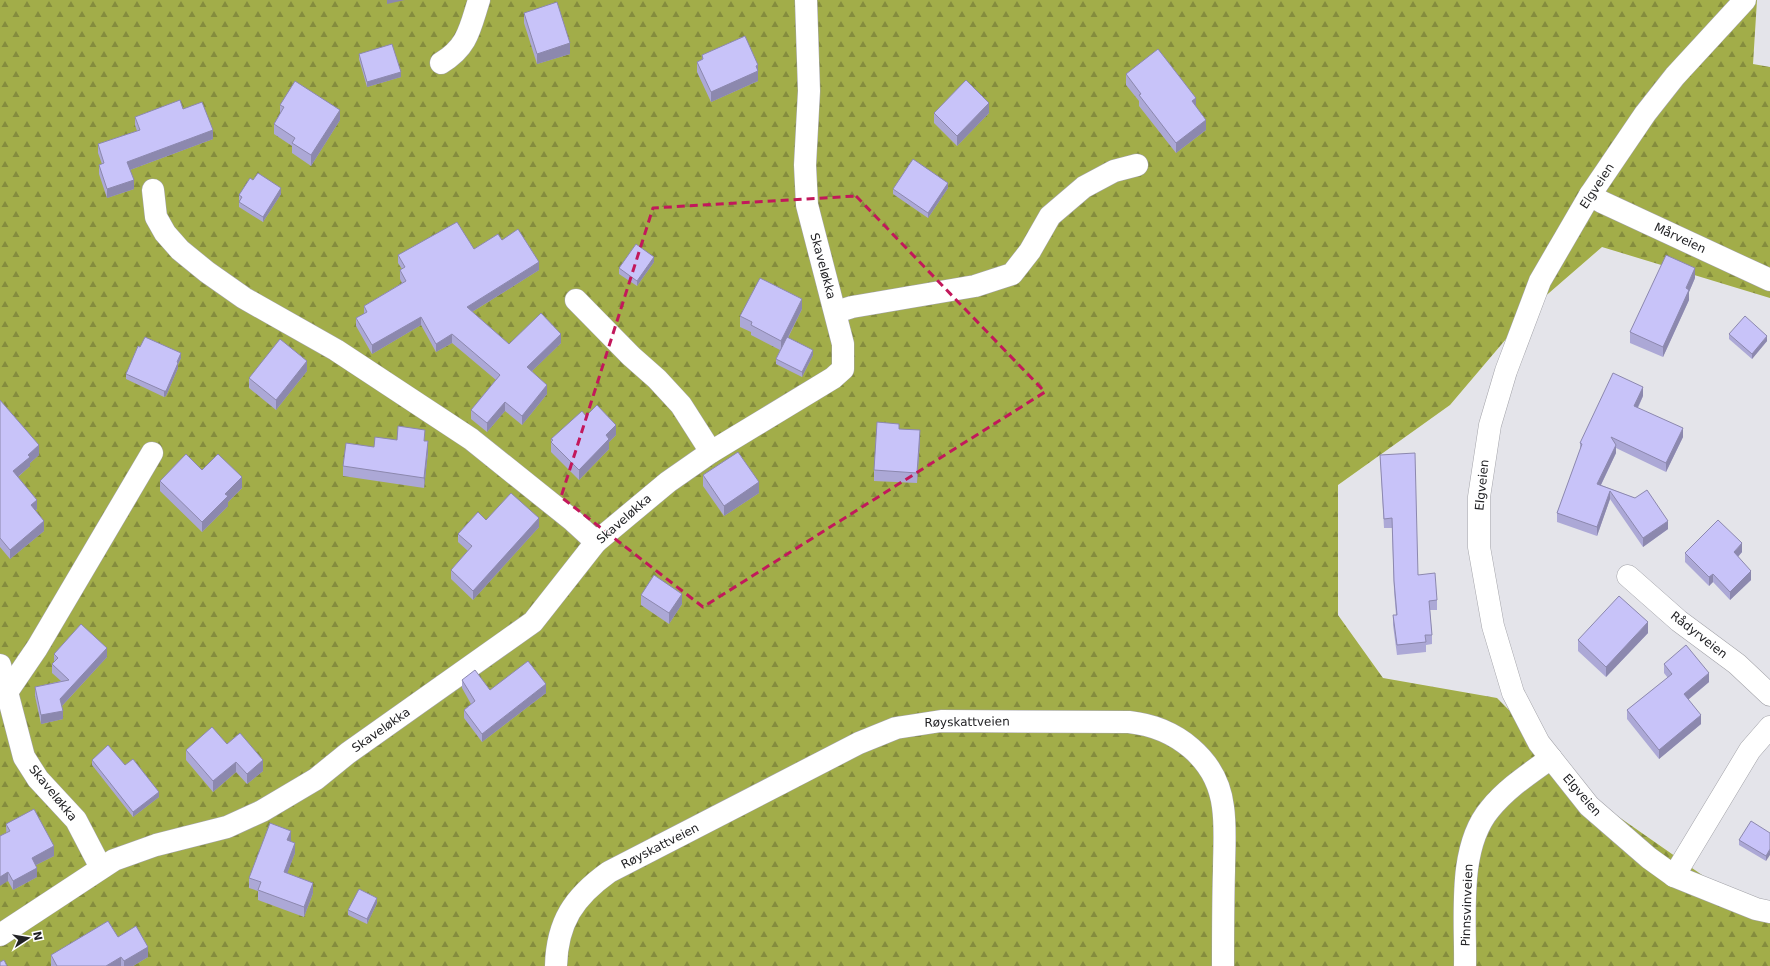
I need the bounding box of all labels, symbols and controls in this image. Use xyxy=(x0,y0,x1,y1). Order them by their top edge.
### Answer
street label: Elgveien xyxy=(1577,161,1617,211)
street label: Mårveien xyxy=(1652,220,1708,256)
street label: Skaveløkka xyxy=(807,231,839,301)
street label: Elgveien xyxy=(1472,459,1492,511)
street label: Skaveløkka xyxy=(594,491,654,547)
street label: Rådyrveien xyxy=(1668,609,1730,661)
street label: Skaveløkka xyxy=(349,705,413,755)
street label: Røyskattveien xyxy=(924,714,1010,730)
street label: Skaveløkka xyxy=(26,762,80,824)
street label: Elgveien xyxy=(1560,771,1604,819)
street label: Røyskattveien xyxy=(619,820,701,872)
street label: Pinnsvinveien xyxy=(1459,863,1475,947)
north arrow xyxy=(8,918,48,958)
text: N xyxy=(30,930,45,942)

